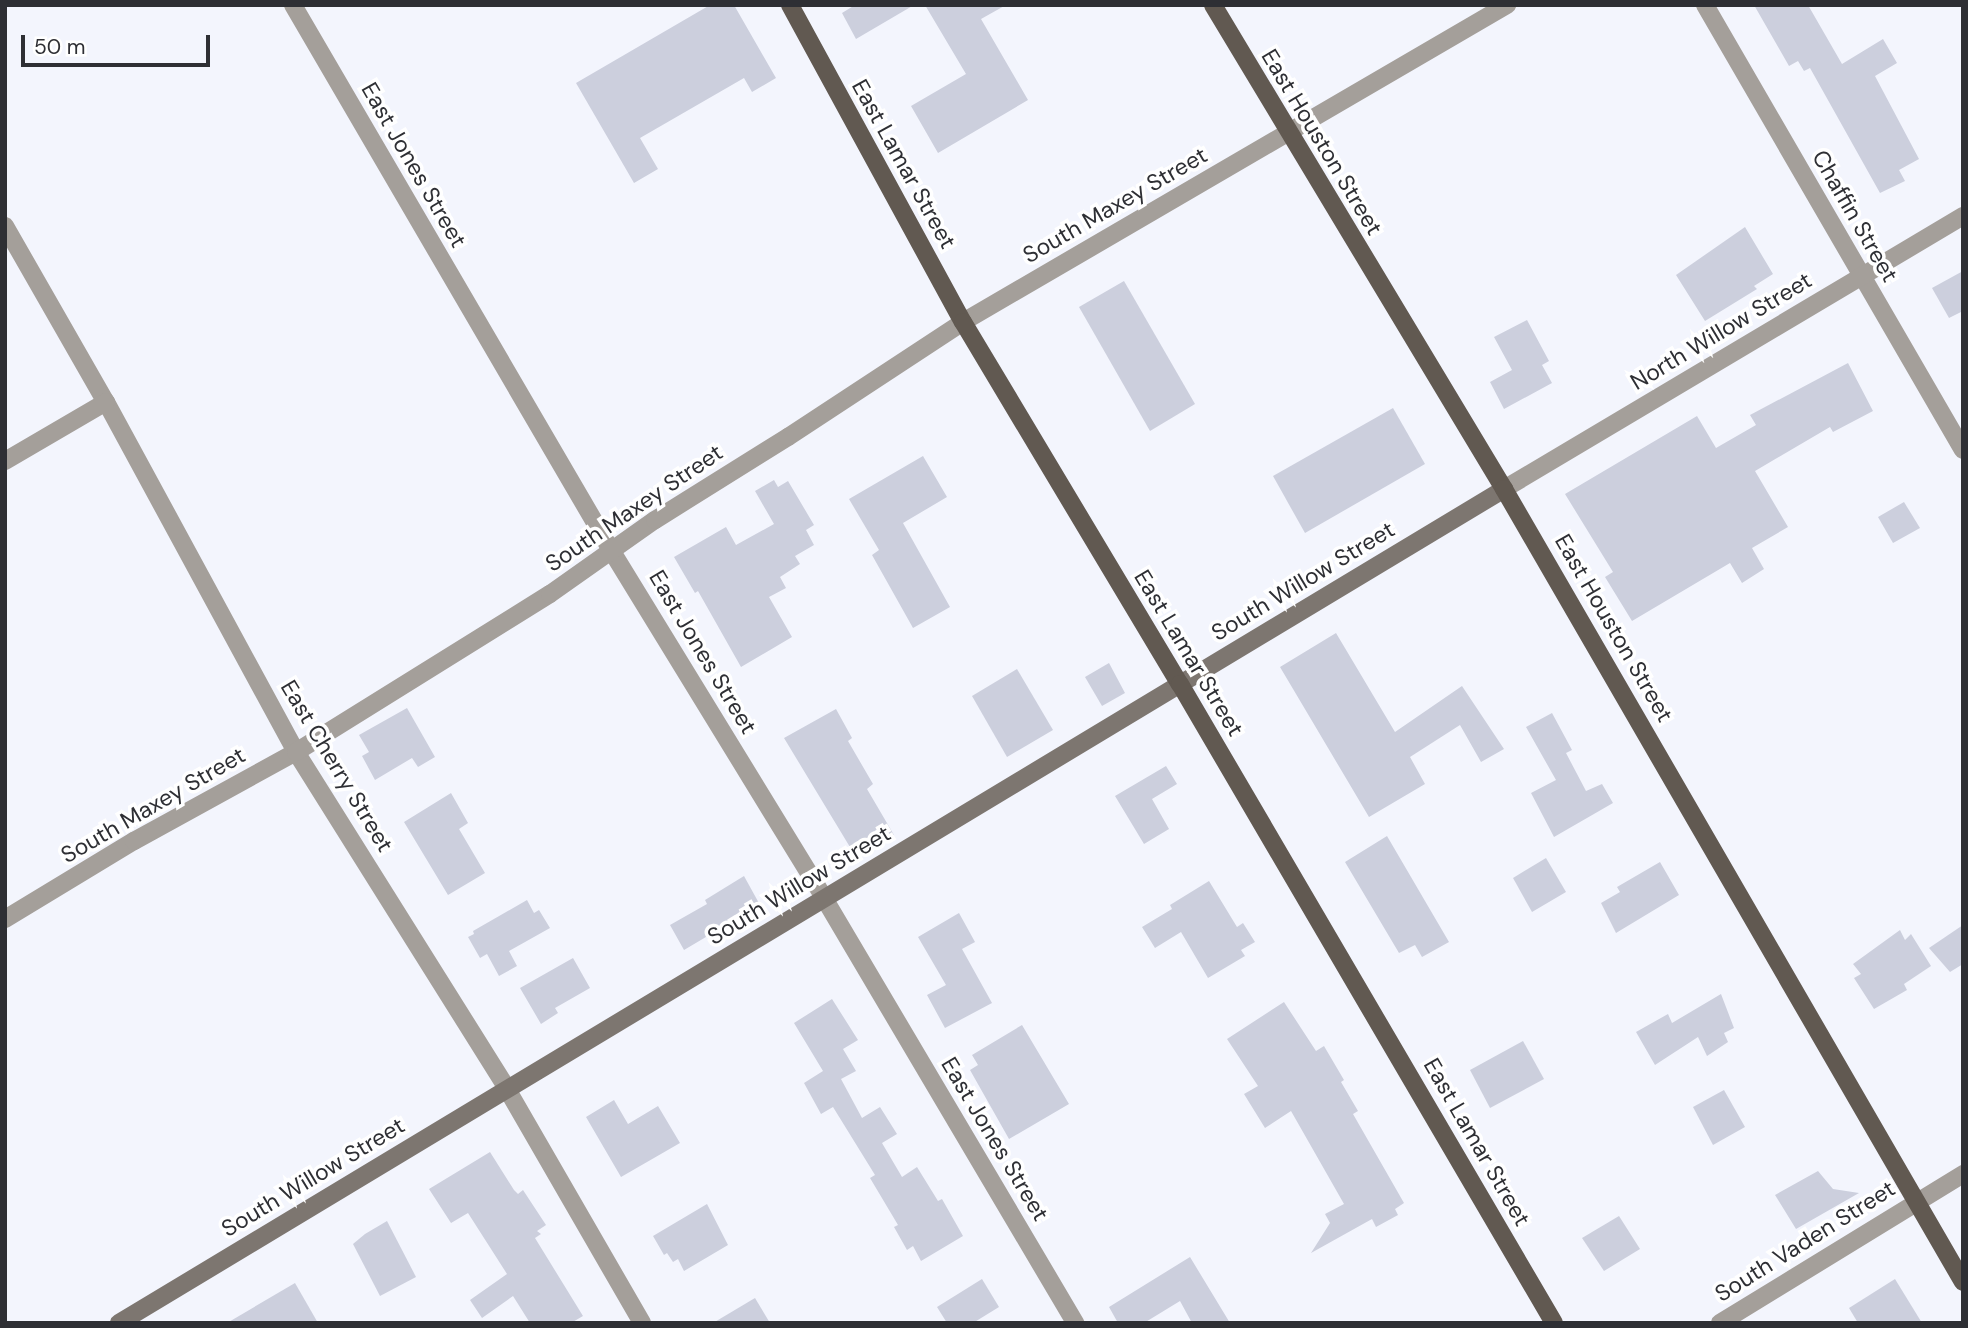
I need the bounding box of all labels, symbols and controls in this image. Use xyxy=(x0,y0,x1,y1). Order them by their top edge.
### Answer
scale bar xyxy=(24,21,214,65)
text: 50 m xyxy=(34,33,85,61)
street label: East Houston Street xyxy=(1256,44,1388,240)
street label: East Lamar Street xyxy=(846,75,962,253)
street label: East Jones Street xyxy=(356,78,472,252)
street label: South Maxey Street xyxy=(1018,141,1212,269)
street label: Chaffin Street xyxy=(1806,145,1904,287)
street label: North Willow Street xyxy=(1625,266,1817,396)
street label: South Maxey Street xyxy=(540,438,728,578)
street label: South Willow Street xyxy=(1206,515,1400,647)
street label: East Houston Street xyxy=(1549,529,1679,727)
street label: East Jones Street xyxy=(643,565,763,739)
street label: East Lamar Street xyxy=(1128,565,1250,741)
street label: East Cherry Street xyxy=(275,675,399,857)
street label: South Maxey Street xyxy=(56,741,250,869)
street label: South Willow Street xyxy=(702,819,896,951)
street label: East Jones Street xyxy=(935,1052,1055,1226)
street label: East Lamar Street xyxy=(1418,1053,1536,1231)
street label: South Willow Street xyxy=(216,1111,410,1243)
street label: South Vaden Street xyxy=(1710,1174,1900,1308)

